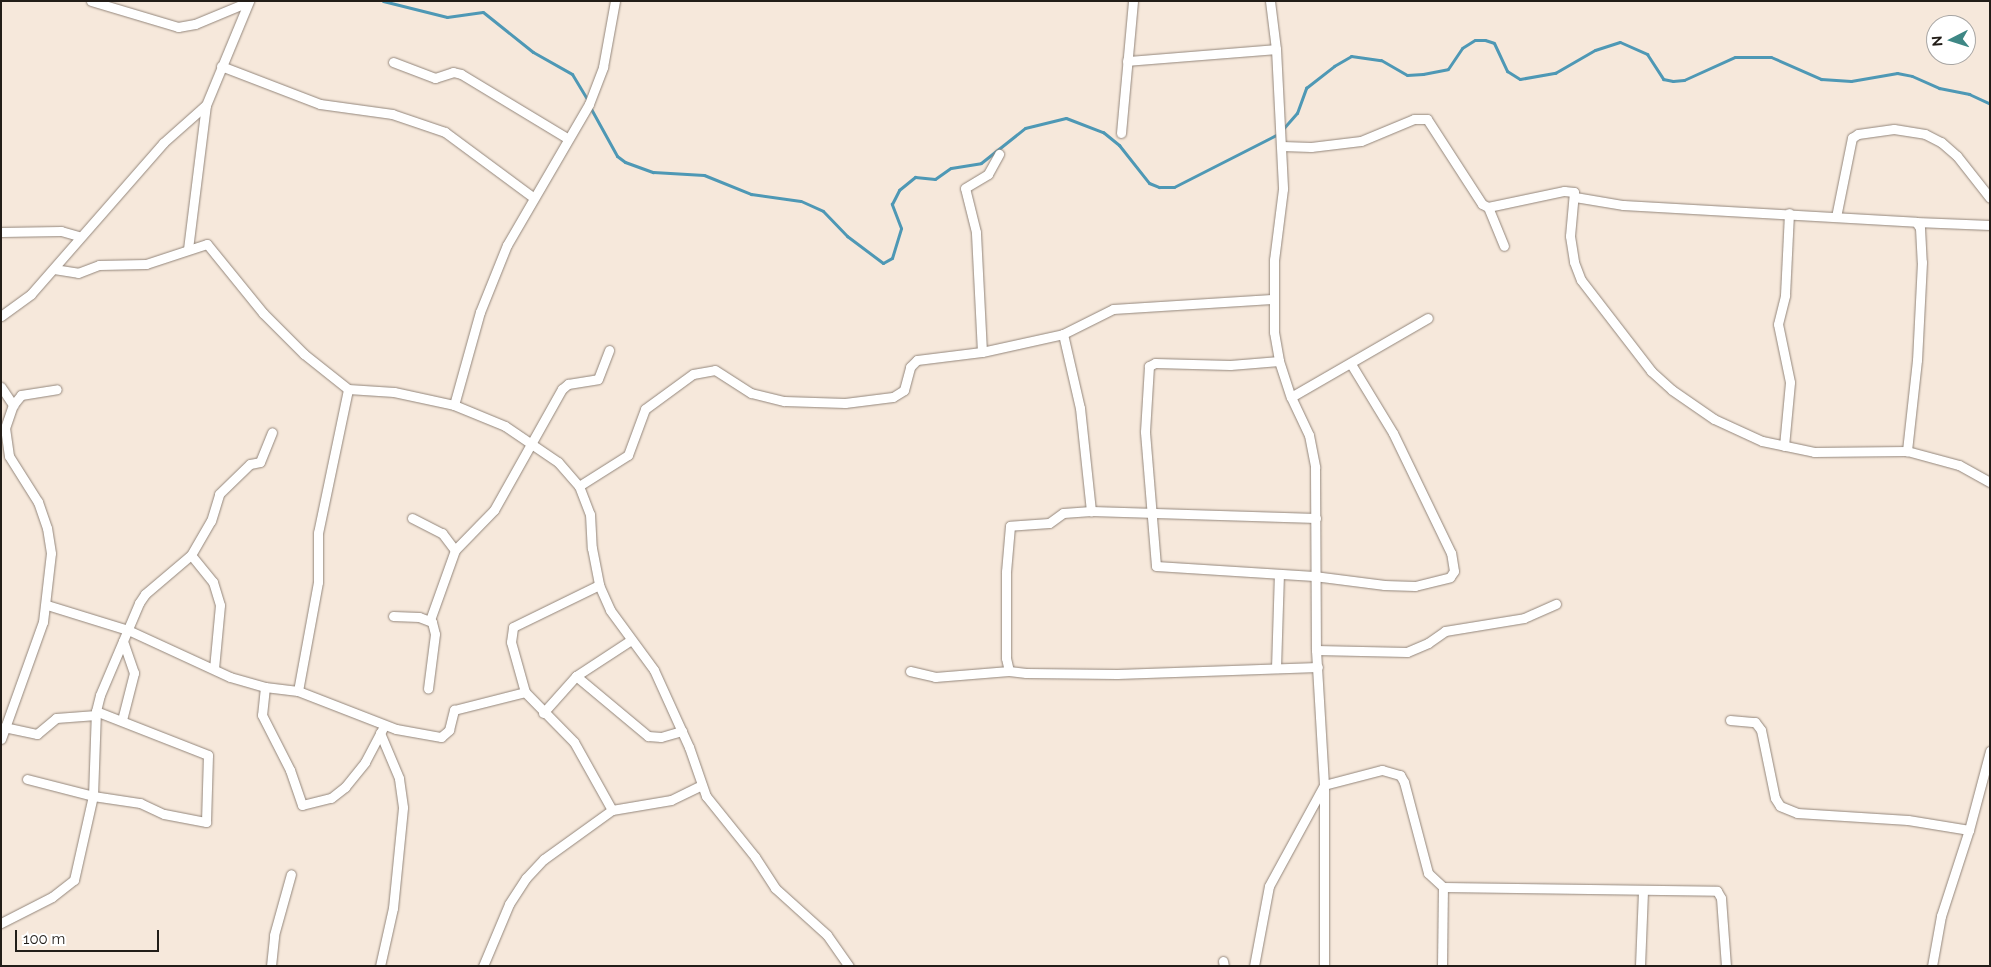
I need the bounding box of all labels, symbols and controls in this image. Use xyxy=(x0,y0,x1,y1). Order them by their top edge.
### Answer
north arrow xyxy=(1926,15,1976,65)
text: N xyxy=(1929,35,1945,47)
scale bar xyxy=(18,920,161,952)
text: 100 m xyxy=(23,930,65,948)

